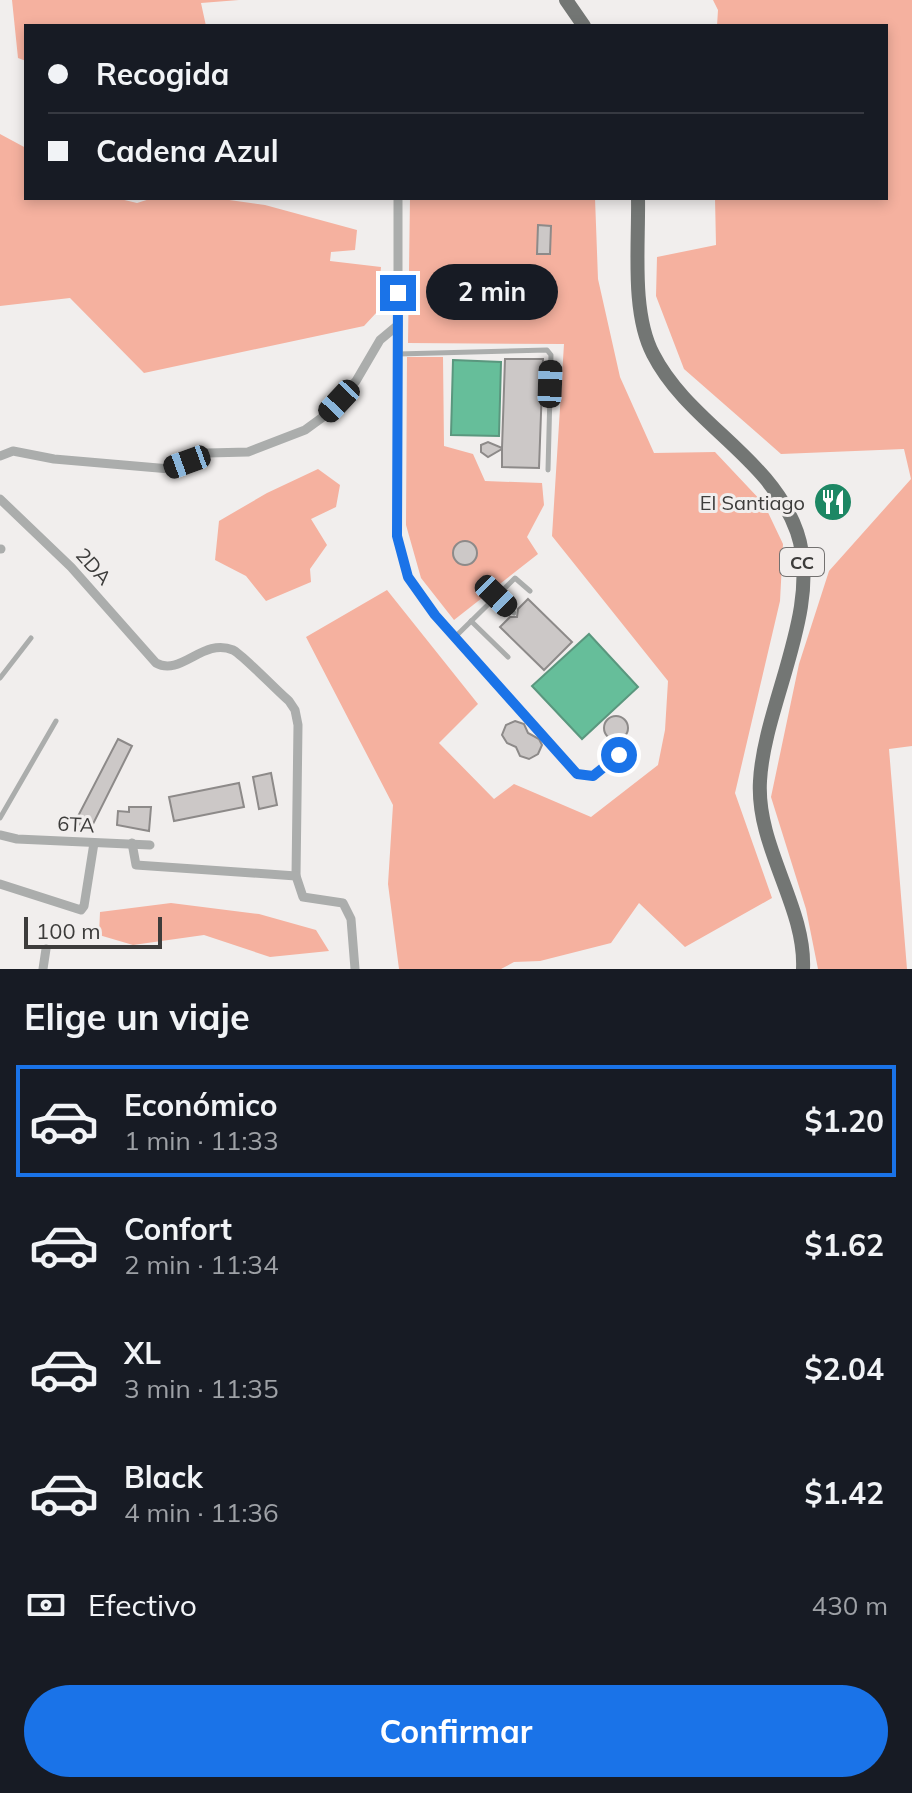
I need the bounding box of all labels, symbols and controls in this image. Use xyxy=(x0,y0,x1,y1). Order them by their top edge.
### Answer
text: Recogida xyxy=(96,55,229,93)
text: Cadena Azul xyxy=(96,132,279,170)
callout: 2 min xyxy=(426,265,558,321)
route end xyxy=(380,275,416,311)
text: 2 min xyxy=(458,275,526,308)
car xyxy=(537,360,563,408)
car xyxy=(314,375,364,427)
car xyxy=(160,443,214,481)
restaurant icon: El Santiago xyxy=(812,481,854,523)
place label: El Santiago xyxy=(700,490,805,515)
street label: 2DA xyxy=(71,542,117,590)
road number: CC xyxy=(780,548,824,576)
car xyxy=(470,571,522,621)
route start xyxy=(601,737,637,773)
street label: 6TA xyxy=(57,811,96,837)
scale bar xyxy=(24,913,162,949)
text: 100 m xyxy=(36,917,101,945)
text: Elige un viaje xyxy=(24,994,250,1039)
icon: car xyxy=(28,1085,100,1157)
text: Económico xyxy=(124,1086,278,1124)
text: $1.20 xyxy=(805,1102,884,1140)
text: 1 min · 11:33 xyxy=(124,1124,279,1157)
icon: car xyxy=(28,1209,100,1281)
text: Confort xyxy=(124,1210,232,1248)
text: $1.62 xyxy=(805,1226,884,1264)
text: 2 min · 11:34 xyxy=(124,1248,279,1281)
icon: car xyxy=(28,1333,100,1405)
text: XL xyxy=(124,1334,161,1372)
text: $2.04 xyxy=(805,1350,884,1388)
text: 3 min · 11:35 xyxy=(124,1372,279,1405)
icon: car xyxy=(28,1457,100,1529)
text: Black xyxy=(124,1458,203,1496)
text: $1.42 xyxy=(805,1474,884,1512)
text: 4 min · 11:36 xyxy=(124,1496,279,1529)
icon: cash xyxy=(24,1583,68,1627)
text: Efectivo xyxy=(88,1586,197,1624)
text: 430 m xyxy=(812,1589,888,1622)
button: Confirmar xyxy=(24,1685,888,1777)

